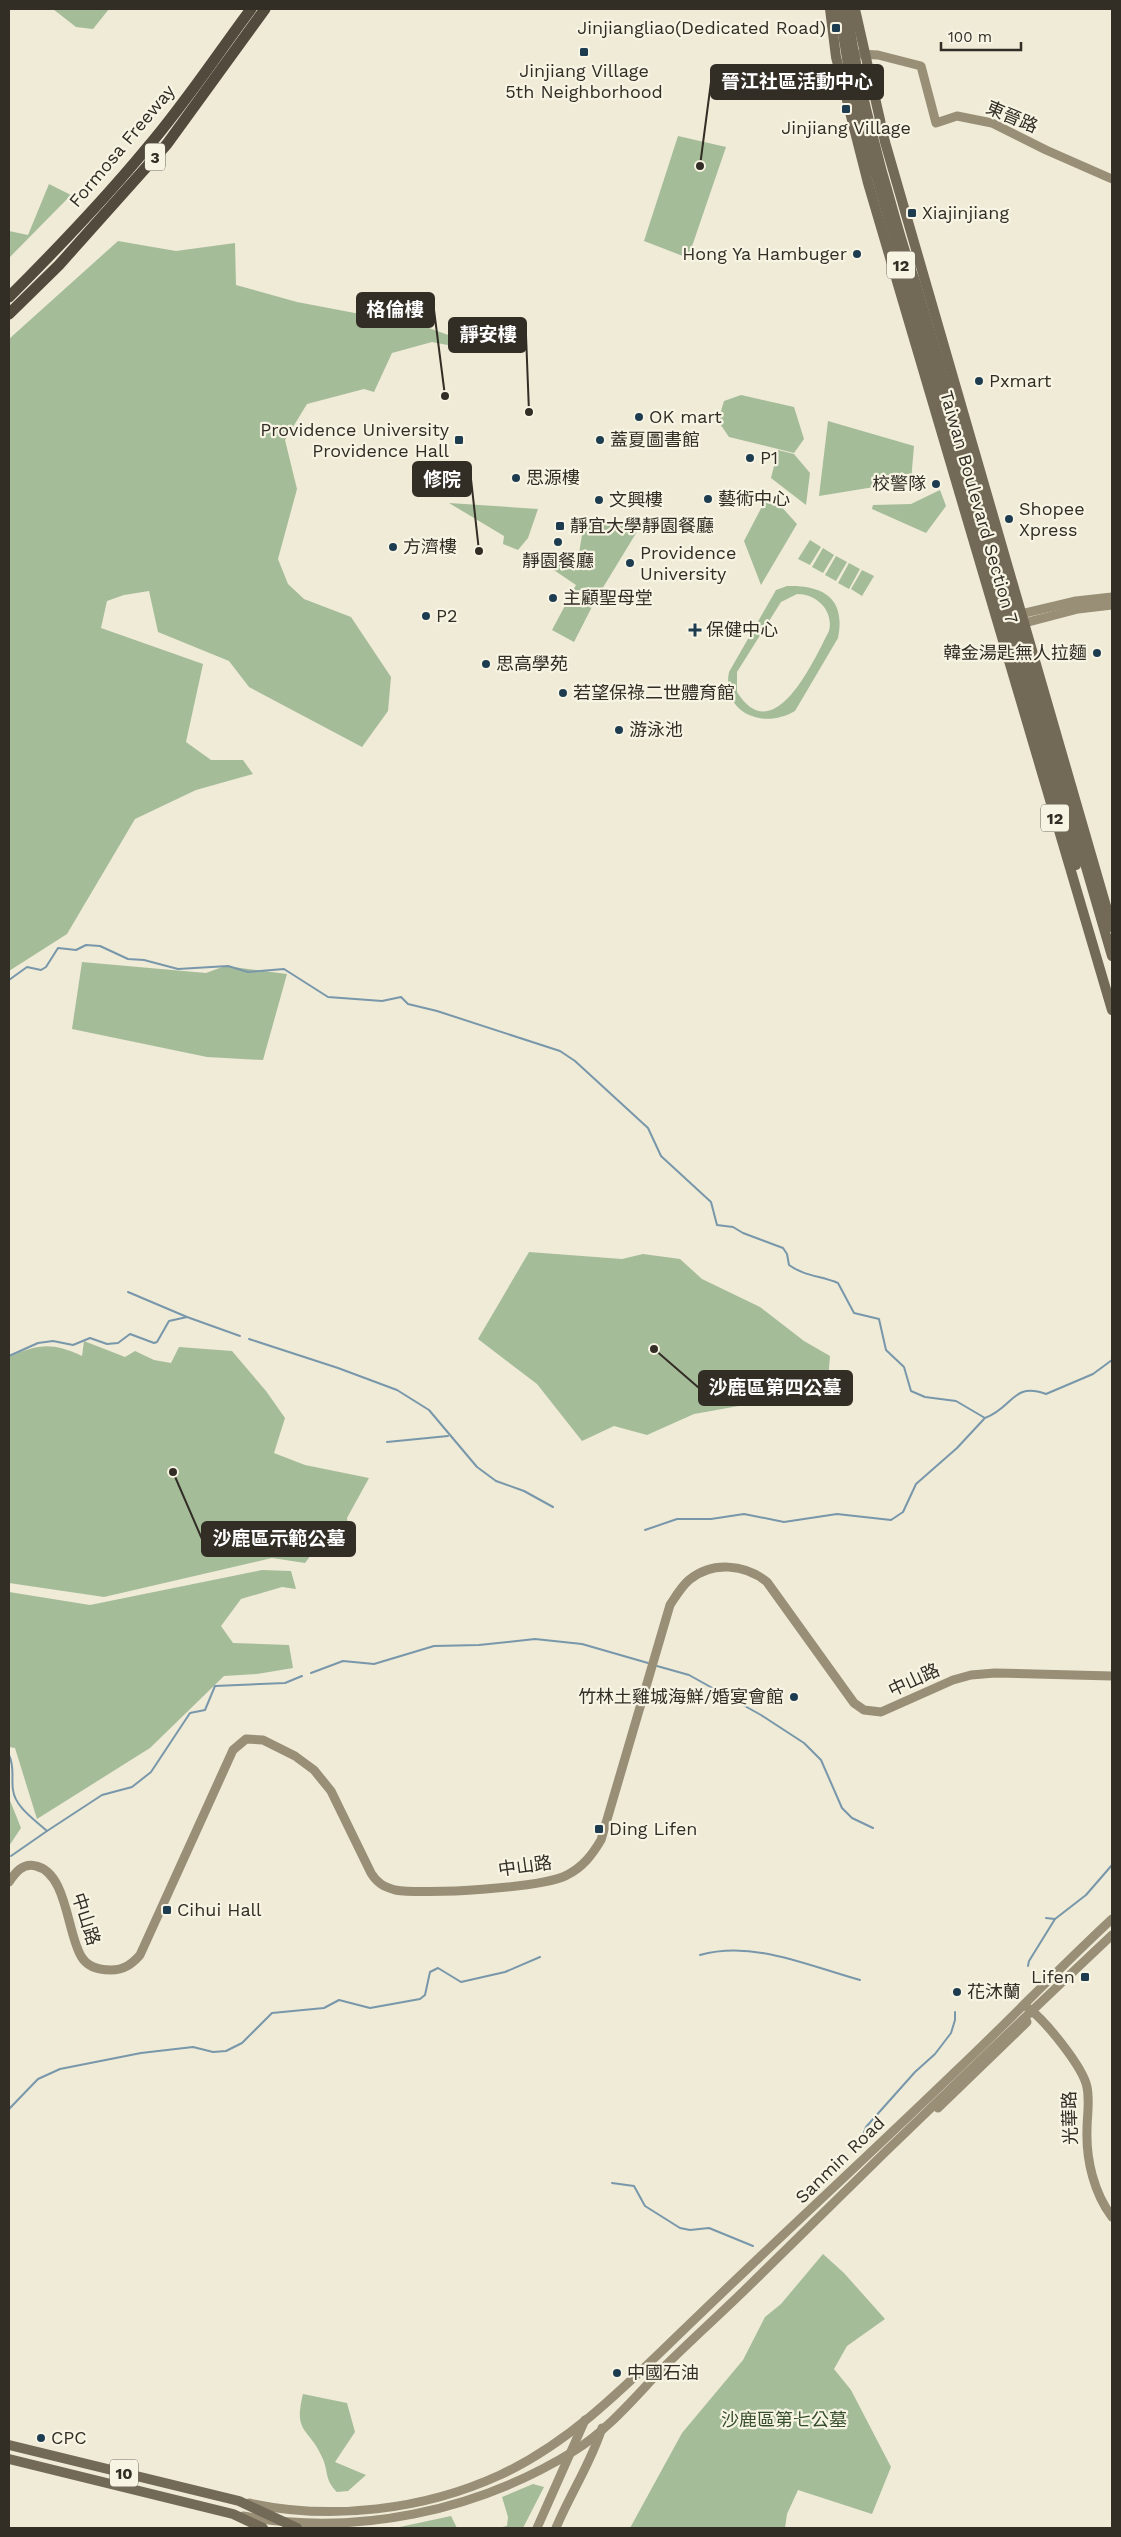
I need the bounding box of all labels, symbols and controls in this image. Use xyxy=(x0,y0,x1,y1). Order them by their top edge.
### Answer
place label: Jinjiangliao(Dedicated Road) xyxy=(577,17,826,38)
scale bar xyxy=(941,20,1021,52)
marker: Jinjiangliao(Dedicated Road) xyxy=(830,22,842,34)
text: 100 m xyxy=(948,28,992,46)
marker: Jinjiang Village 5th Neighborhood xyxy=(578,46,590,58)
place label: Jinjiang Village 5th Neighborhood xyxy=(505,60,663,102)
callout: 晉江社區活動中心 xyxy=(711,65,883,99)
text: 晉江社區活動中心 xyxy=(721,70,873,93)
street label: Formosa Freeway xyxy=(64,80,179,211)
street label: 東晉路 xyxy=(983,96,1041,137)
marker: Jinjiang Village xyxy=(840,103,852,115)
place label: Jinjiang Village xyxy=(781,117,911,138)
road number: 3 xyxy=(145,144,165,170)
place label: Xiajinjiang xyxy=(922,202,1009,223)
marker: Xiajinjiang xyxy=(906,207,918,219)
place label: Hong Ya Hambuger xyxy=(682,243,847,264)
marker: Hong Ya Hambuger xyxy=(851,248,863,260)
road number: 12 xyxy=(887,252,915,278)
callout: 格倫樓 xyxy=(357,293,434,327)
text: 格倫樓 xyxy=(366,298,424,321)
callout: 靜安樓 xyxy=(449,318,526,352)
text: 靜安樓 xyxy=(459,323,517,346)
place label: Pxmart xyxy=(989,370,1052,391)
marker: Pxmart xyxy=(973,375,985,387)
street label: Taiwan Boulevard Section 7 xyxy=(936,388,1023,626)
place label: OK mart xyxy=(649,406,722,427)
marker: OK mart xyxy=(633,411,645,423)
place label: Providence University Providence Hall xyxy=(260,419,450,461)
place label: 蓋夏圖書館 xyxy=(610,429,700,450)
marker: Providence University Providence Hall xyxy=(453,434,465,446)
marker: 蓋夏圖書館 xyxy=(594,434,606,446)
place label: P1 xyxy=(760,447,778,468)
marker: P1 xyxy=(744,452,756,464)
callout: 修院 xyxy=(413,462,471,496)
place label: 思源樓 xyxy=(526,467,580,488)
text: 修院 xyxy=(423,468,461,491)
marker: 思源樓 xyxy=(510,472,522,484)
place label: 校警隊 xyxy=(872,473,926,494)
marker: 校警隊 xyxy=(930,478,942,490)
place label: 藝術中心 xyxy=(718,488,790,509)
place label: 文興樓 xyxy=(609,489,663,510)
marker: 藝術中心 xyxy=(702,493,714,505)
marker: 文興樓 xyxy=(593,494,605,506)
place label: Shopee Xpress xyxy=(1019,498,1085,540)
marker: Shopee Xpress xyxy=(1003,513,1015,525)
place label: 靜宜大學靜園餐廳 xyxy=(570,515,714,536)
marker: 靜宜大學靜園餐廳 xyxy=(554,520,566,532)
place label: 方濟樓 xyxy=(403,536,457,557)
marker: 靜園餐廳 xyxy=(552,536,564,548)
marker: 方濟樓 xyxy=(387,541,399,553)
place label: Providence University xyxy=(640,542,736,584)
place label: 靜園餐廳 xyxy=(522,550,594,571)
marker: Providence University xyxy=(624,557,636,569)
place label: 主顧聖母堂 xyxy=(563,587,653,608)
marker: 主顧聖母堂 xyxy=(547,592,559,604)
place label: P2 xyxy=(436,605,457,626)
marker: P2 xyxy=(420,610,432,622)
place label: 保健中心 xyxy=(706,619,778,640)
marker: 保健中心 xyxy=(688,623,702,637)
place label: 韓金湯匙無人拉麵 xyxy=(943,642,1087,663)
marker: 韓金湯匙無人拉麵 xyxy=(1091,647,1103,659)
place label: 思高學苑 xyxy=(496,653,568,674)
marker: 思高學苑 xyxy=(480,658,492,670)
place label: 若望保祿二世體育館 xyxy=(573,682,735,703)
marker: 若望保祿二世體育館 xyxy=(557,687,569,699)
place label: 游泳池 xyxy=(629,719,683,740)
marker: 游泳池 xyxy=(613,724,625,736)
road number: 12 xyxy=(1041,804,1069,831)
callout: 沙鹿區第四公墓 xyxy=(699,1371,852,1405)
text: 沙鹿區第四公墓 xyxy=(708,1376,842,1399)
callout: 沙鹿區示範公墓 xyxy=(202,1522,355,1556)
text: 沙鹿區示範公墓 xyxy=(212,1527,346,1550)
street label: 中山路 xyxy=(885,1659,943,1700)
place label: 竹林土雞城海鮮/婚宴會館 xyxy=(578,1686,784,1707)
marker: 竹林土雞城海鮮/婚宴會館 xyxy=(788,1691,800,1703)
place label: Ding Lifen xyxy=(609,1818,697,1839)
marker: Ding Lifen xyxy=(593,1823,605,1835)
street label: 中山路 xyxy=(497,1851,553,1880)
street label: 中山路 xyxy=(68,1890,105,1948)
place label: Cihui Hall xyxy=(177,1899,262,1920)
marker: Cihui Hall xyxy=(161,1904,173,1916)
place label: Lifen xyxy=(1031,1966,1075,1987)
marker: Lifen xyxy=(1079,1971,1091,1983)
place label: 花沐蘭 xyxy=(967,1981,1021,2002)
marker: 花沐蘭 xyxy=(951,1986,963,1998)
street label: 光華路 xyxy=(1058,2091,1081,2145)
street label: Sanmin Road xyxy=(791,2112,889,2207)
place label: 中國石油 xyxy=(627,2362,699,2383)
marker: 中國石油 xyxy=(611,2367,623,2379)
park label: 沙鹿區第七公墓 xyxy=(721,2409,847,2430)
place label: CPC xyxy=(51,2427,87,2448)
marker: CPC xyxy=(35,2432,47,2444)
road number: 10 xyxy=(110,2460,138,2486)

